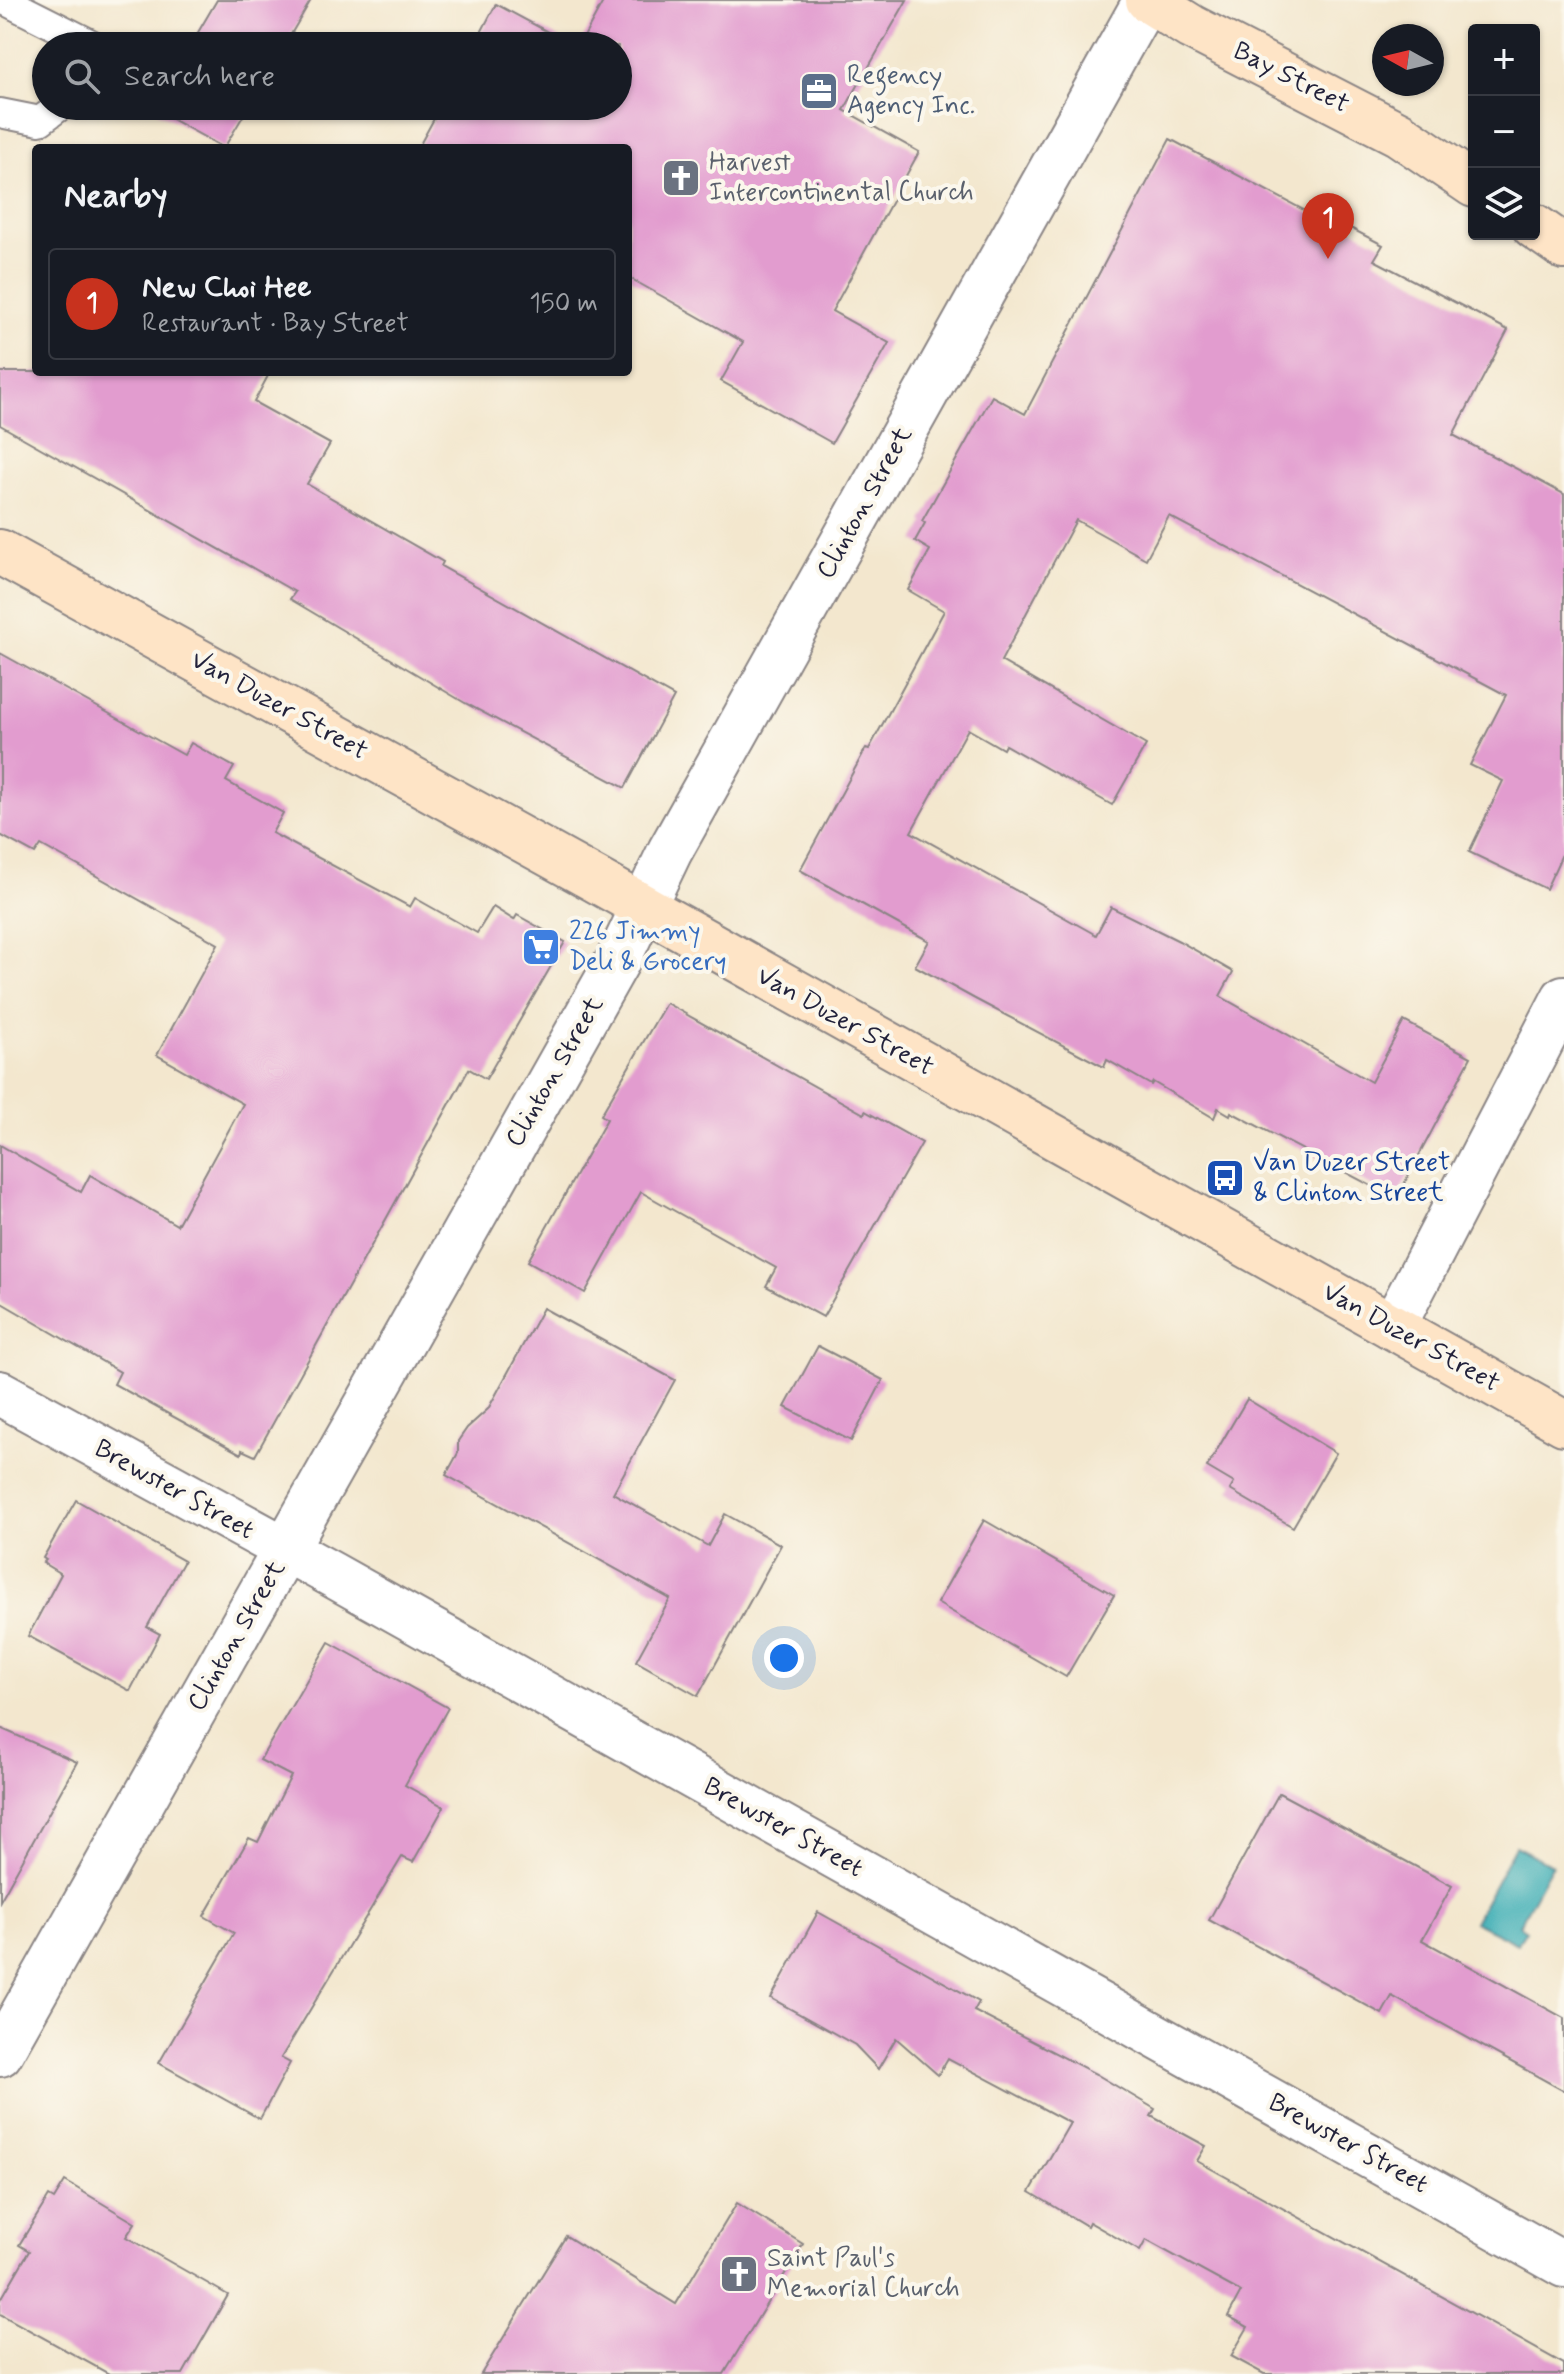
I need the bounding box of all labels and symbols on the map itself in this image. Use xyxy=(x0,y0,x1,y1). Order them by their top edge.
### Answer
north arrow xyxy=(1372,24,1444,96)
street label: Bay Street xyxy=(1227,34,1355,122)
place label: Regency Agency Inc. xyxy=(847,59,975,123)
office icon: Regency Agency Inc. xyxy=(798,70,840,112)
place label: Harvest Intercontinental Church xyxy=(709,146,974,210)
church icon: Harvest Intercontinental Church xyxy=(660,157,702,199)
pin: 1 xyxy=(1302,193,1354,259)
street label: Clinton Street xyxy=(809,421,921,585)
street label: Van Duzer Street xyxy=(184,643,374,769)
place label: 226 Jimmy Deli & Grocery xyxy=(569,915,727,979)
supermarket icon: 226 Jimmy Deli & Grocery xyxy=(520,926,562,968)
street label: Van Duzer Street xyxy=(750,959,940,1085)
street label: Clinton Street xyxy=(498,990,612,1154)
place label: Van Duzer Street & Clinton Street xyxy=(1253,1146,1450,1210)
bus stop icon: Van Duzer Street & Clinton Street xyxy=(1204,1157,1246,1199)
street label: Van Duzer Street xyxy=(1316,1275,1506,1401)
street label: Brewster Street xyxy=(88,1432,260,1548)
street label: Clinton Street xyxy=(180,1554,294,1718)
your location xyxy=(764,1638,804,1678)
street label: Brewster Street xyxy=(697,1770,869,1886)
street label: Brewster Street xyxy=(1262,2086,1434,2202)
place label: Saint Paul's Memorial Church xyxy=(767,2242,960,2306)
church icon: Saint Paul's Memorial Church xyxy=(718,2253,760,2295)

